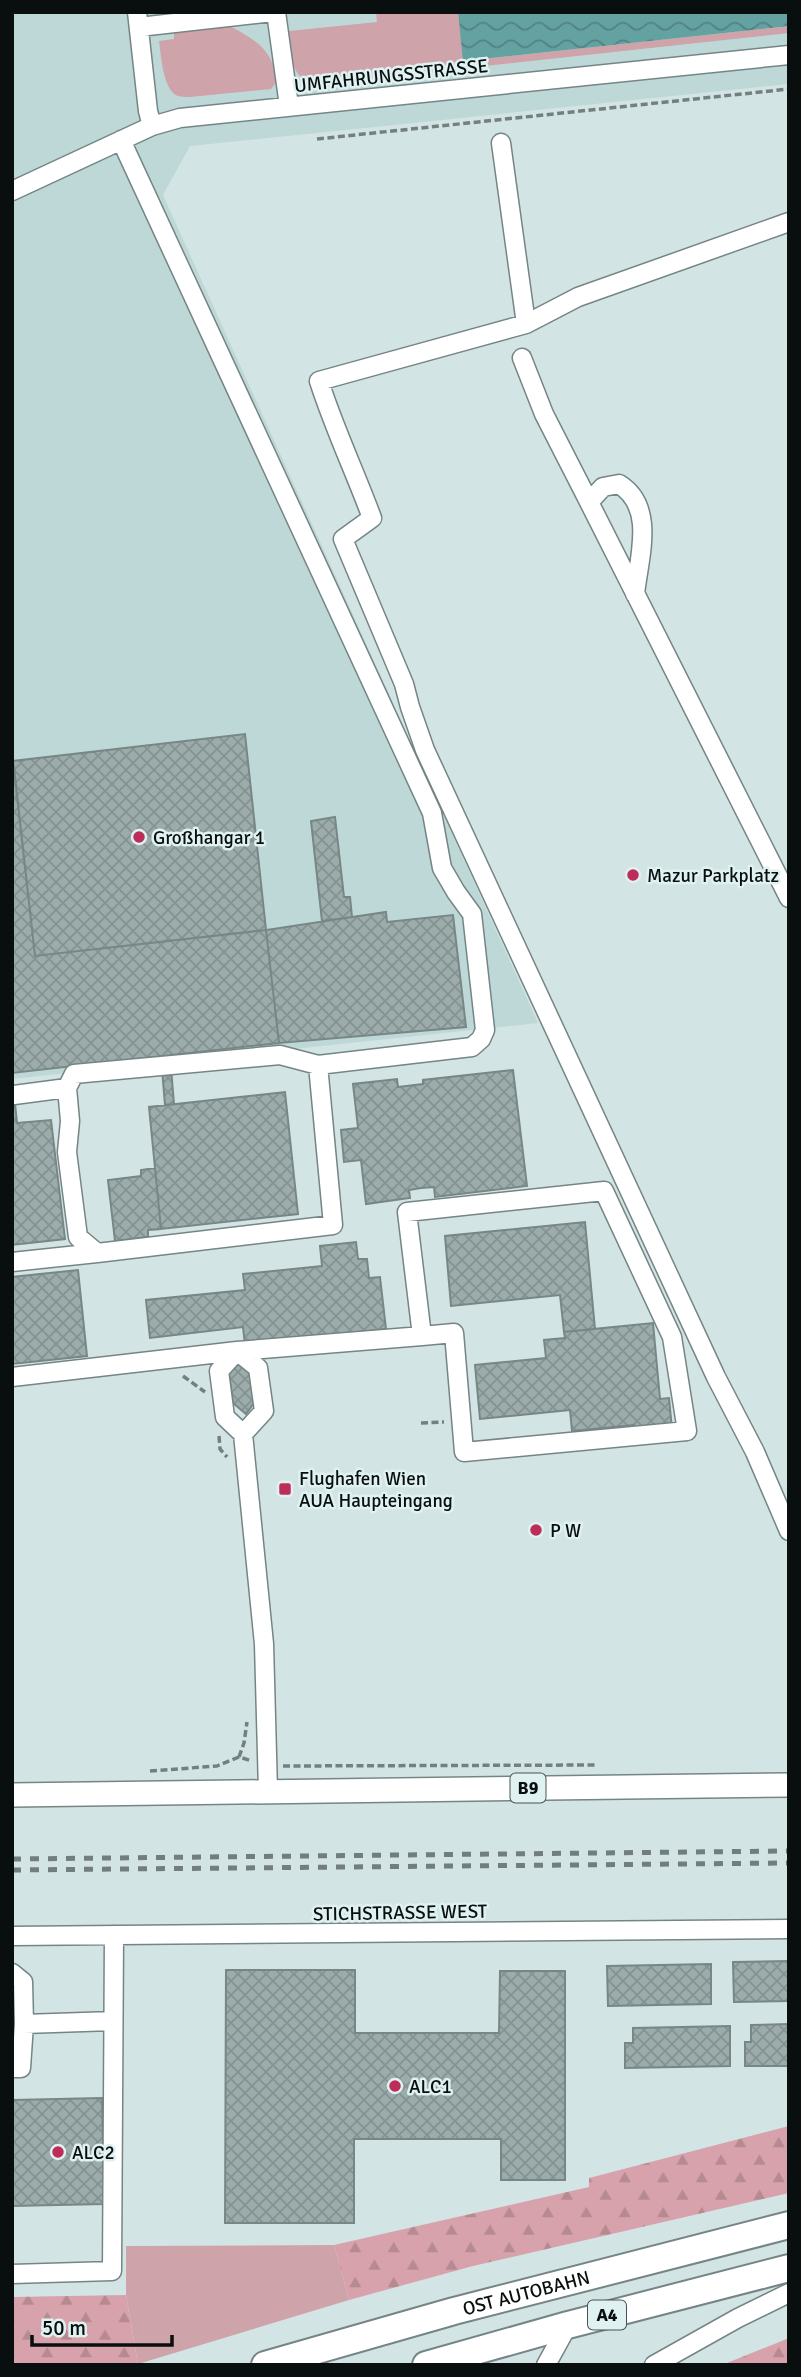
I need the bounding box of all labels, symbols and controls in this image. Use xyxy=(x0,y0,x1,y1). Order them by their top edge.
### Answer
street label: UMFAHRUNGSSTRASSE xyxy=(293,54,489,98)
place label: Großhangar 1 xyxy=(153,826,265,850)
marker: Großhangar 1 xyxy=(131,829,147,845)
place label: Mazur Parkplatz xyxy=(647,864,779,888)
marker: Mazur Parkplatz xyxy=(625,867,641,883)
place label: Flughafen Wien AUA Haupteingang xyxy=(299,1467,453,1513)
marker: Flughafen Wien AUA Haupteingang xyxy=(277,1481,293,1497)
place label: P W xyxy=(550,1519,581,1543)
marker: P W xyxy=(528,1522,544,1538)
road number: B9 xyxy=(510,1773,546,1802)
street label: STICHSTRASSE WEST xyxy=(313,1899,488,1927)
place label: ALC1 xyxy=(409,2075,452,2099)
marker: ALC1 xyxy=(387,2078,403,2094)
place label: ALC2 xyxy=(72,2141,115,2165)
marker: ALC2 xyxy=(50,2144,66,2160)
street label: OST AUTOBAHN xyxy=(460,2266,592,2321)
road number: A4 xyxy=(588,2300,626,2330)
scale bar xyxy=(32,2304,172,2348)
text: 50 m xyxy=(42,2315,86,2341)

